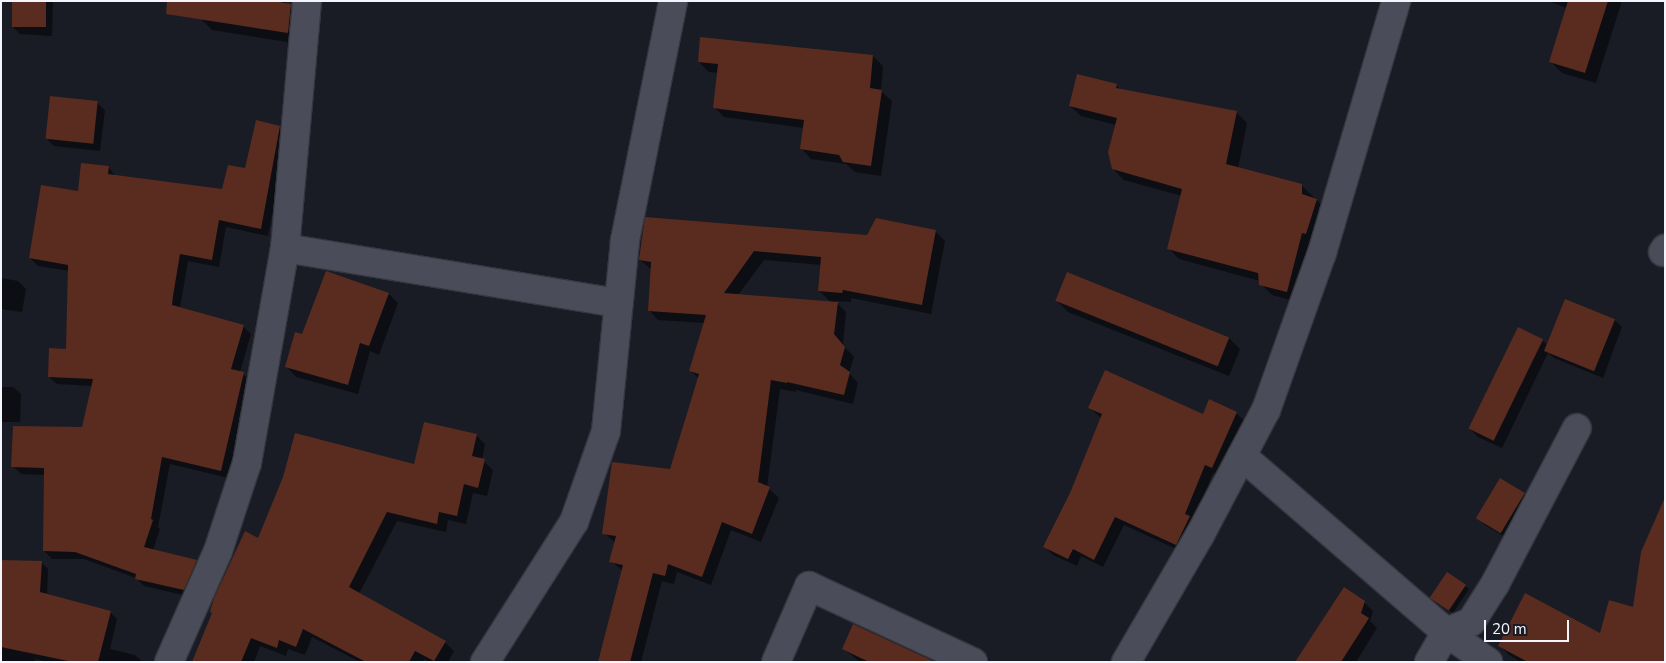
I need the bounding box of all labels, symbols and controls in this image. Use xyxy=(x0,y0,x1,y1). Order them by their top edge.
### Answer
scale bar xyxy=(1486,610,1571,642)
text: 20 m xyxy=(1492,619,1527,639)

